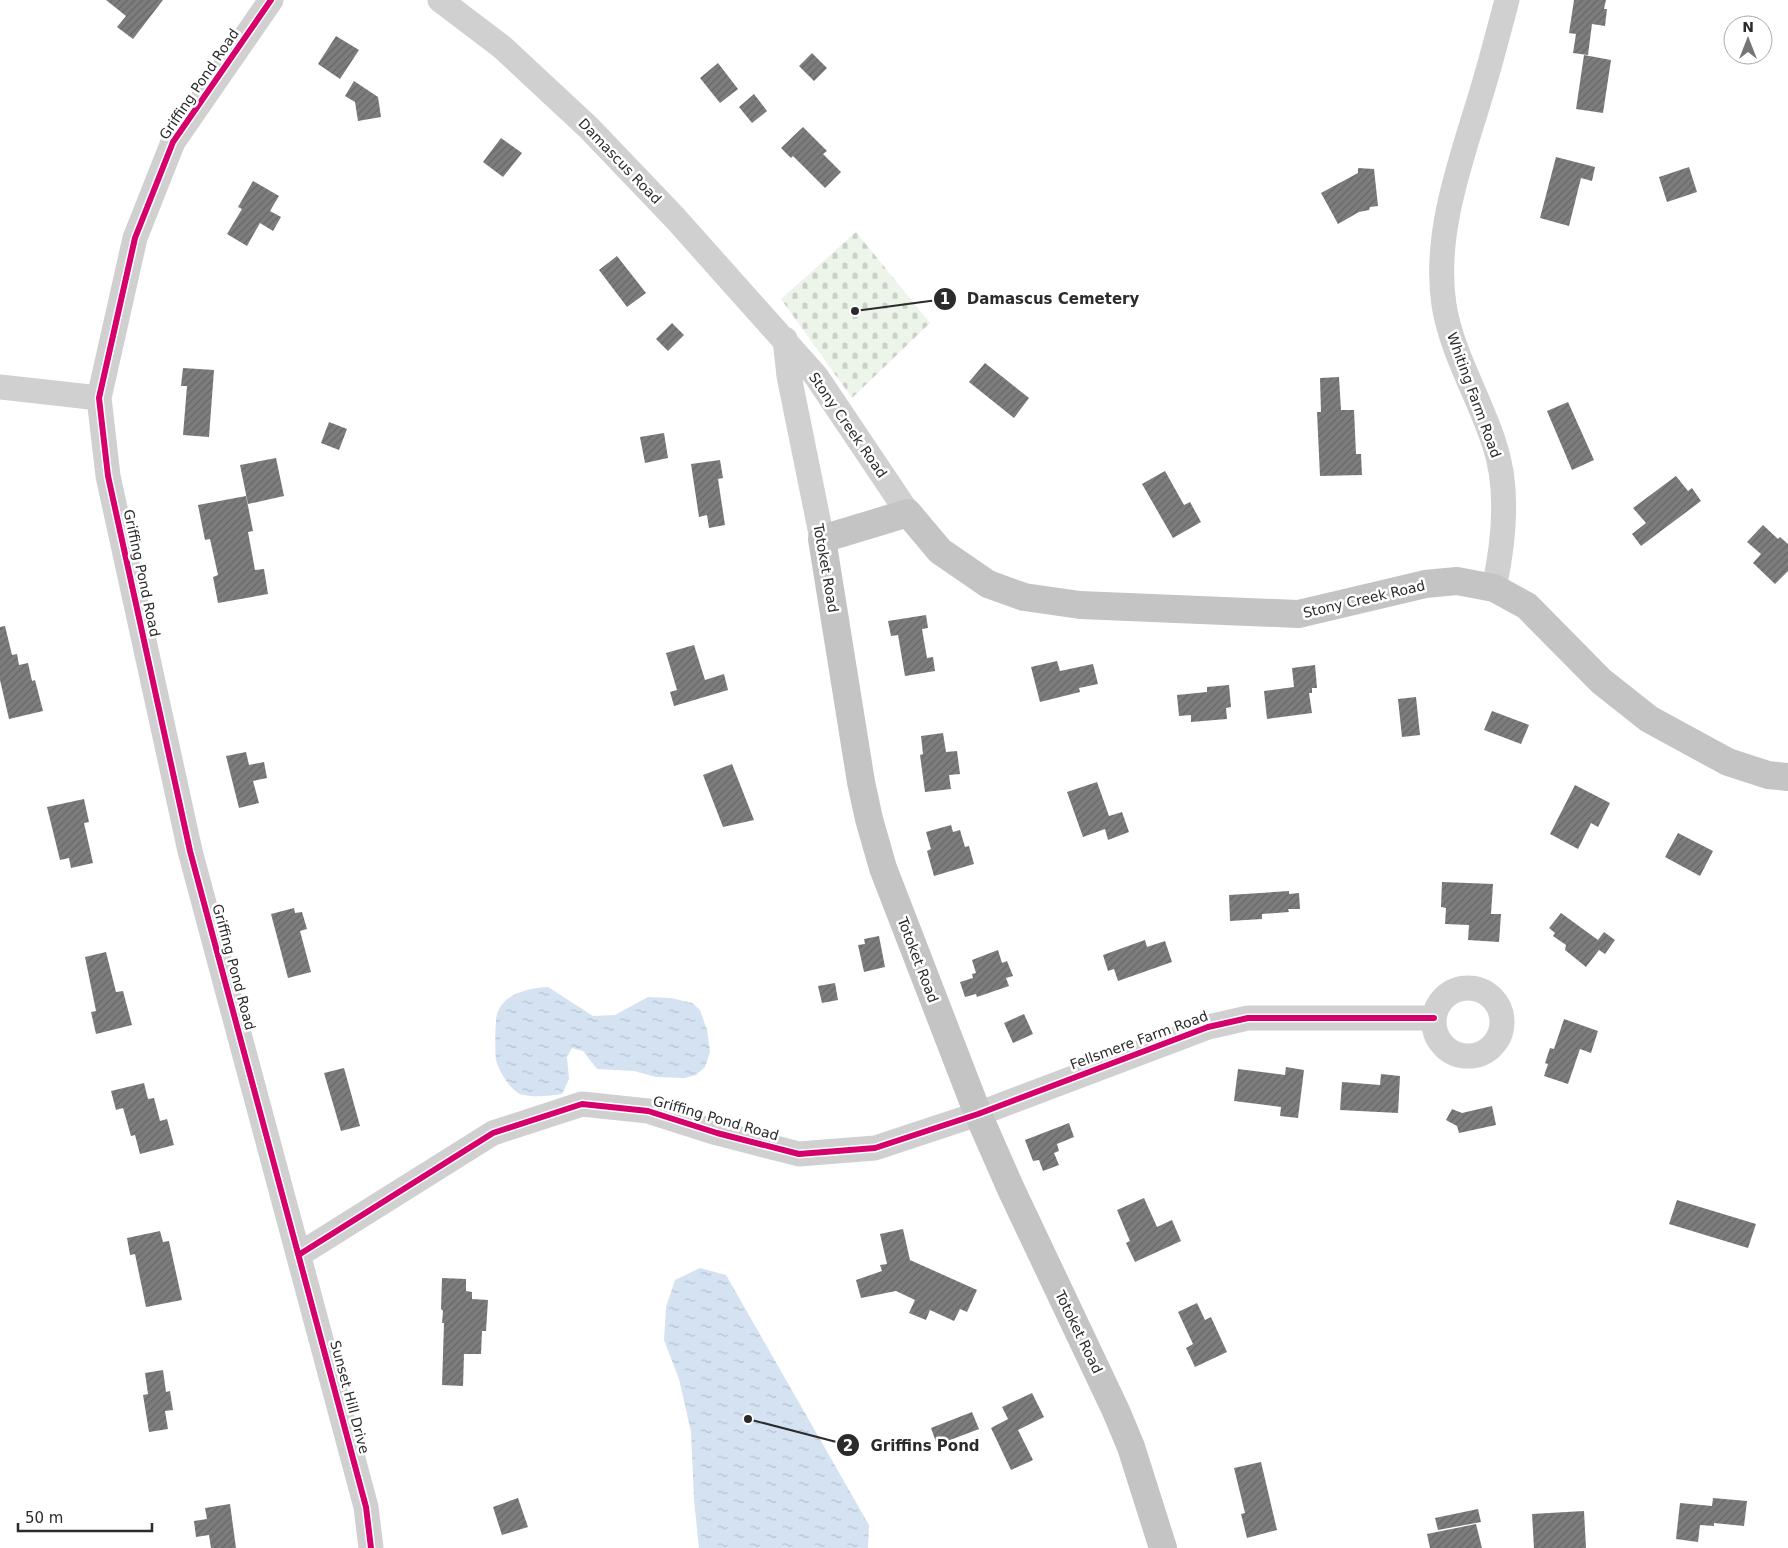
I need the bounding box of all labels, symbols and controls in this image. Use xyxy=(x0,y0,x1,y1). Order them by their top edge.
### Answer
north arrow xyxy=(1723,15,1773,65)
text: N xyxy=(1742,19,1754,35)
street label: Griffing Pond Road xyxy=(156,26,242,142)
street label: Damascus Road xyxy=(575,115,665,207)
callout: Damascus Cemetery xyxy=(932,284,1150,314)
text: 1 xyxy=(940,290,950,308)
text: Damascus Cemetery xyxy=(967,290,1139,308)
street label: Whiting Farm Road xyxy=(1444,330,1504,460)
street label: Stony Creek Road xyxy=(806,369,890,481)
street label: Griffing Pond Road xyxy=(121,508,163,638)
street label: Totoket Road xyxy=(810,521,842,614)
street label: Stony Creek Road xyxy=(1301,577,1427,621)
street label: Griffing Pond Road xyxy=(209,902,259,1032)
street label: Totoket Road xyxy=(894,914,942,1005)
street label: Fellsmere Farm Road xyxy=(1068,1008,1210,1072)
street label: Griffing Pond Road xyxy=(651,1092,781,1144)
street label: Totoket Road xyxy=(1052,1287,1106,1376)
street label: Sunset Hill Drive xyxy=(327,1339,373,1455)
callout: Griffins Pond xyxy=(836,1430,990,1460)
text: 2 xyxy=(843,1437,853,1455)
text: Griffins Pond xyxy=(870,1437,980,1455)
scale bar xyxy=(18,1500,151,1532)
text: 50 m xyxy=(25,1509,63,1527)

